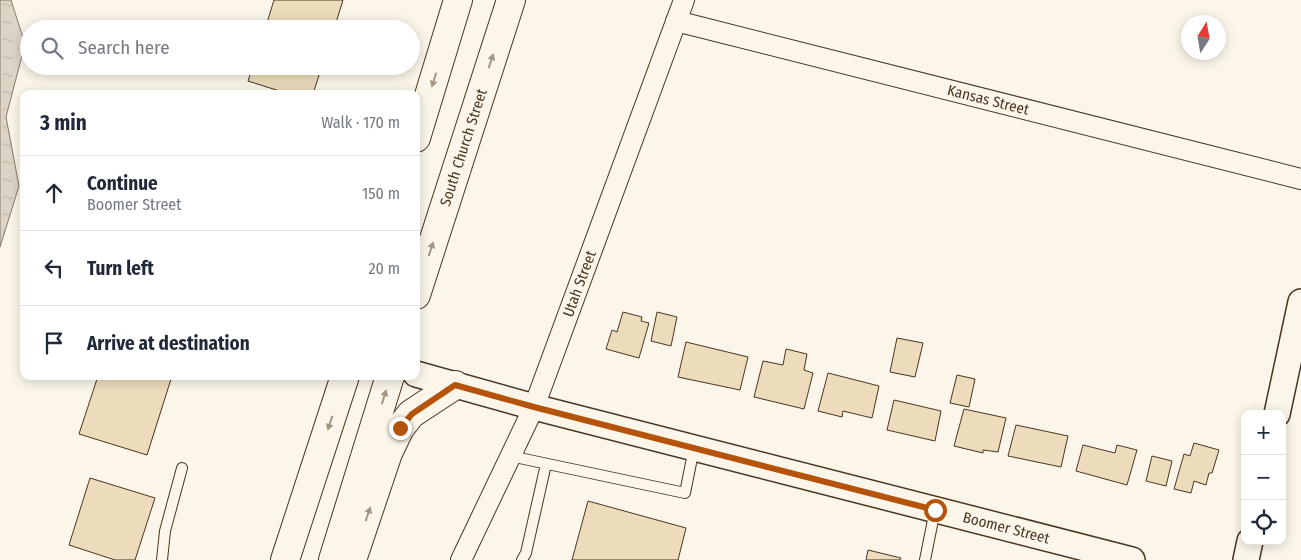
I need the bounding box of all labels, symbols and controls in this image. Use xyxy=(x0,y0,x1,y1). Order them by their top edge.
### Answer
north arrow xyxy=(1181,15,1226,60)
search box xyxy=(20,20,420,75)
icon: search xyxy=(38,34,66,62)
text: Search here xyxy=(78,36,170,59)
one-way arrow xyxy=(488,53,496,68)
one-way arrow xyxy=(429,73,437,88)
street label: Kansas Street xyxy=(945,81,1031,119)
street label: South Church Street xyxy=(436,86,491,208)
text: 3 min xyxy=(40,110,87,136)
text: Walk · 170 m xyxy=(321,113,400,132)
text: Continue xyxy=(87,172,158,195)
icon: ahead xyxy=(40,179,68,207)
text: 150 m xyxy=(362,184,400,203)
text: Boomer Street xyxy=(87,195,181,214)
one-way arrow xyxy=(427,241,435,256)
street label: Utah Street xyxy=(559,248,600,319)
icon: left xyxy=(40,254,68,282)
text: Turn left xyxy=(87,257,154,280)
text: 20 m xyxy=(369,259,400,278)
icon: arrive xyxy=(40,329,68,357)
text: Arrive at destination xyxy=(87,332,250,355)
one-way arrow xyxy=(381,389,388,404)
map controls xyxy=(1241,410,1286,545)
button: + xyxy=(1241,410,1286,455)
one-way arrow xyxy=(325,415,333,430)
route end xyxy=(389,417,412,440)
button: − xyxy=(1241,455,1286,500)
route start xyxy=(924,499,947,522)
button: locate xyxy=(1241,500,1286,545)
one-way arrow xyxy=(364,506,372,521)
street label: Boomer Street xyxy=(961,508,1052,548)

